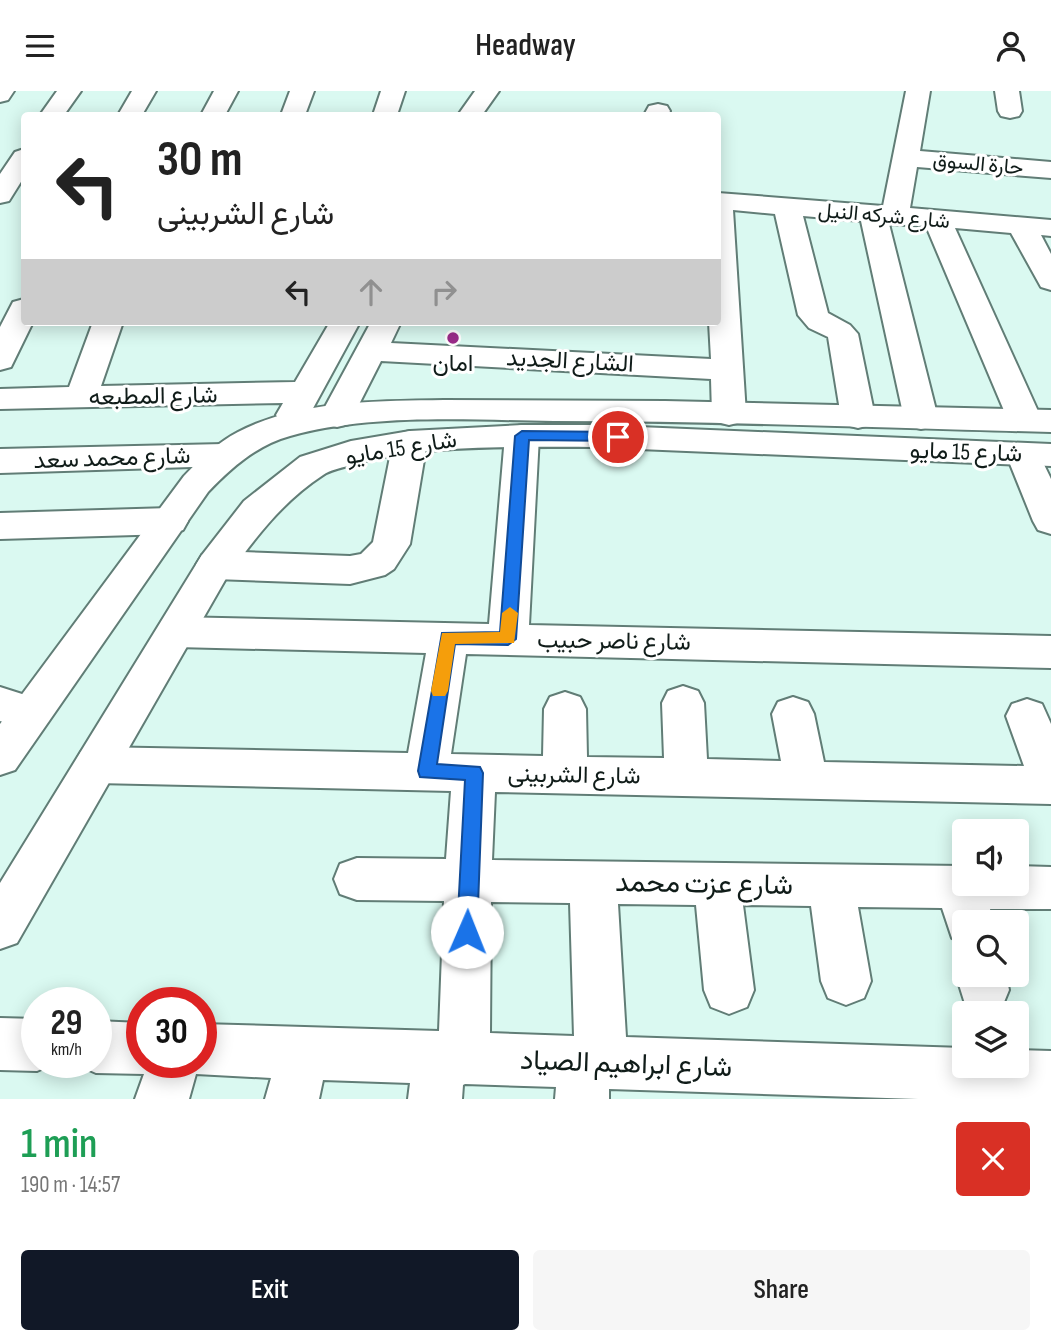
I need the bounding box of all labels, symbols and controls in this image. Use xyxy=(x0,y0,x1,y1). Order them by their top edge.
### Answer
text: Headway xyxy=(475,26,576,65)
icon: menu xyxy=(21,27,59,65)
icon: person xyxy=(992,27,1030,65)
text: 30 m xyxy=(157,131,242,190)
icon: left xyxy=(42,140,133,231)
street label: حارة السوق xyxy=(932,148,1024,180)
text: شارع الشربينى xyxy=(157,195,334,234)
street label: شارع شركه النيل xyxy=(817,198,951,235)
icon: left xyxy=(279,273,317,311)
icon: ahead xyxy=(352,273,390,311)
icon: right xyxy=(425,273,463,311)
marker: امان xyxy=(445,330,461,346)
street label: الشارع الجديد xyxy=(505,343,635,380)
place label: امان xyxy=(433,349,473,378)
street label: شارع المطبعه xyxy=(88,380,218,413)
pin xyxy=(588,407,648,467)
icon: arrive xyxy=(599,418,637,456)
street label: شارع 15 مايو xyxy=(343,425,459,472)
street label: شارع 15 مايو xyxy=(909,436,1023,469)
street label: شارع محمد سعد xyxy=(33,441,191,476)
street label: شارع ناصر حبيب xyxy=(537,625,691,658)
street label: شارع الشربينى xyxy=(507,759,641,792)
map controls xyxy=(952,819,1029,1078)
button: sound xyxy=(952,819,1029,896)
street label: شارع عزت محمد xyxy=(615,866,793,903)
position arrow xyxy=(430,895,504,969)
button: search xyxy=(952,910,1029,987)
speed limit sign: 30 xyxy=(126,987,217,1078)
button: layers xyxy=(952,1001,1029,1078)
text: 29 xyxy=(51,1002,82,1045)
text: km/h xyxy=(51,1039,82,1060)
street label: شارع ابراهيم الصياد xyxy=(519,1044,733,1085)
text: 1 min xyxy=(21,1119,97,1170)
button: close xyxy=(956,1122,1030,1196)
text: 190 m · 14:57 xyxy=(21,1171,120,1199)
button: Exit xyxy=(21,1250,519,1330)
button: Share xyxy=(533,1250,1030,1330)

